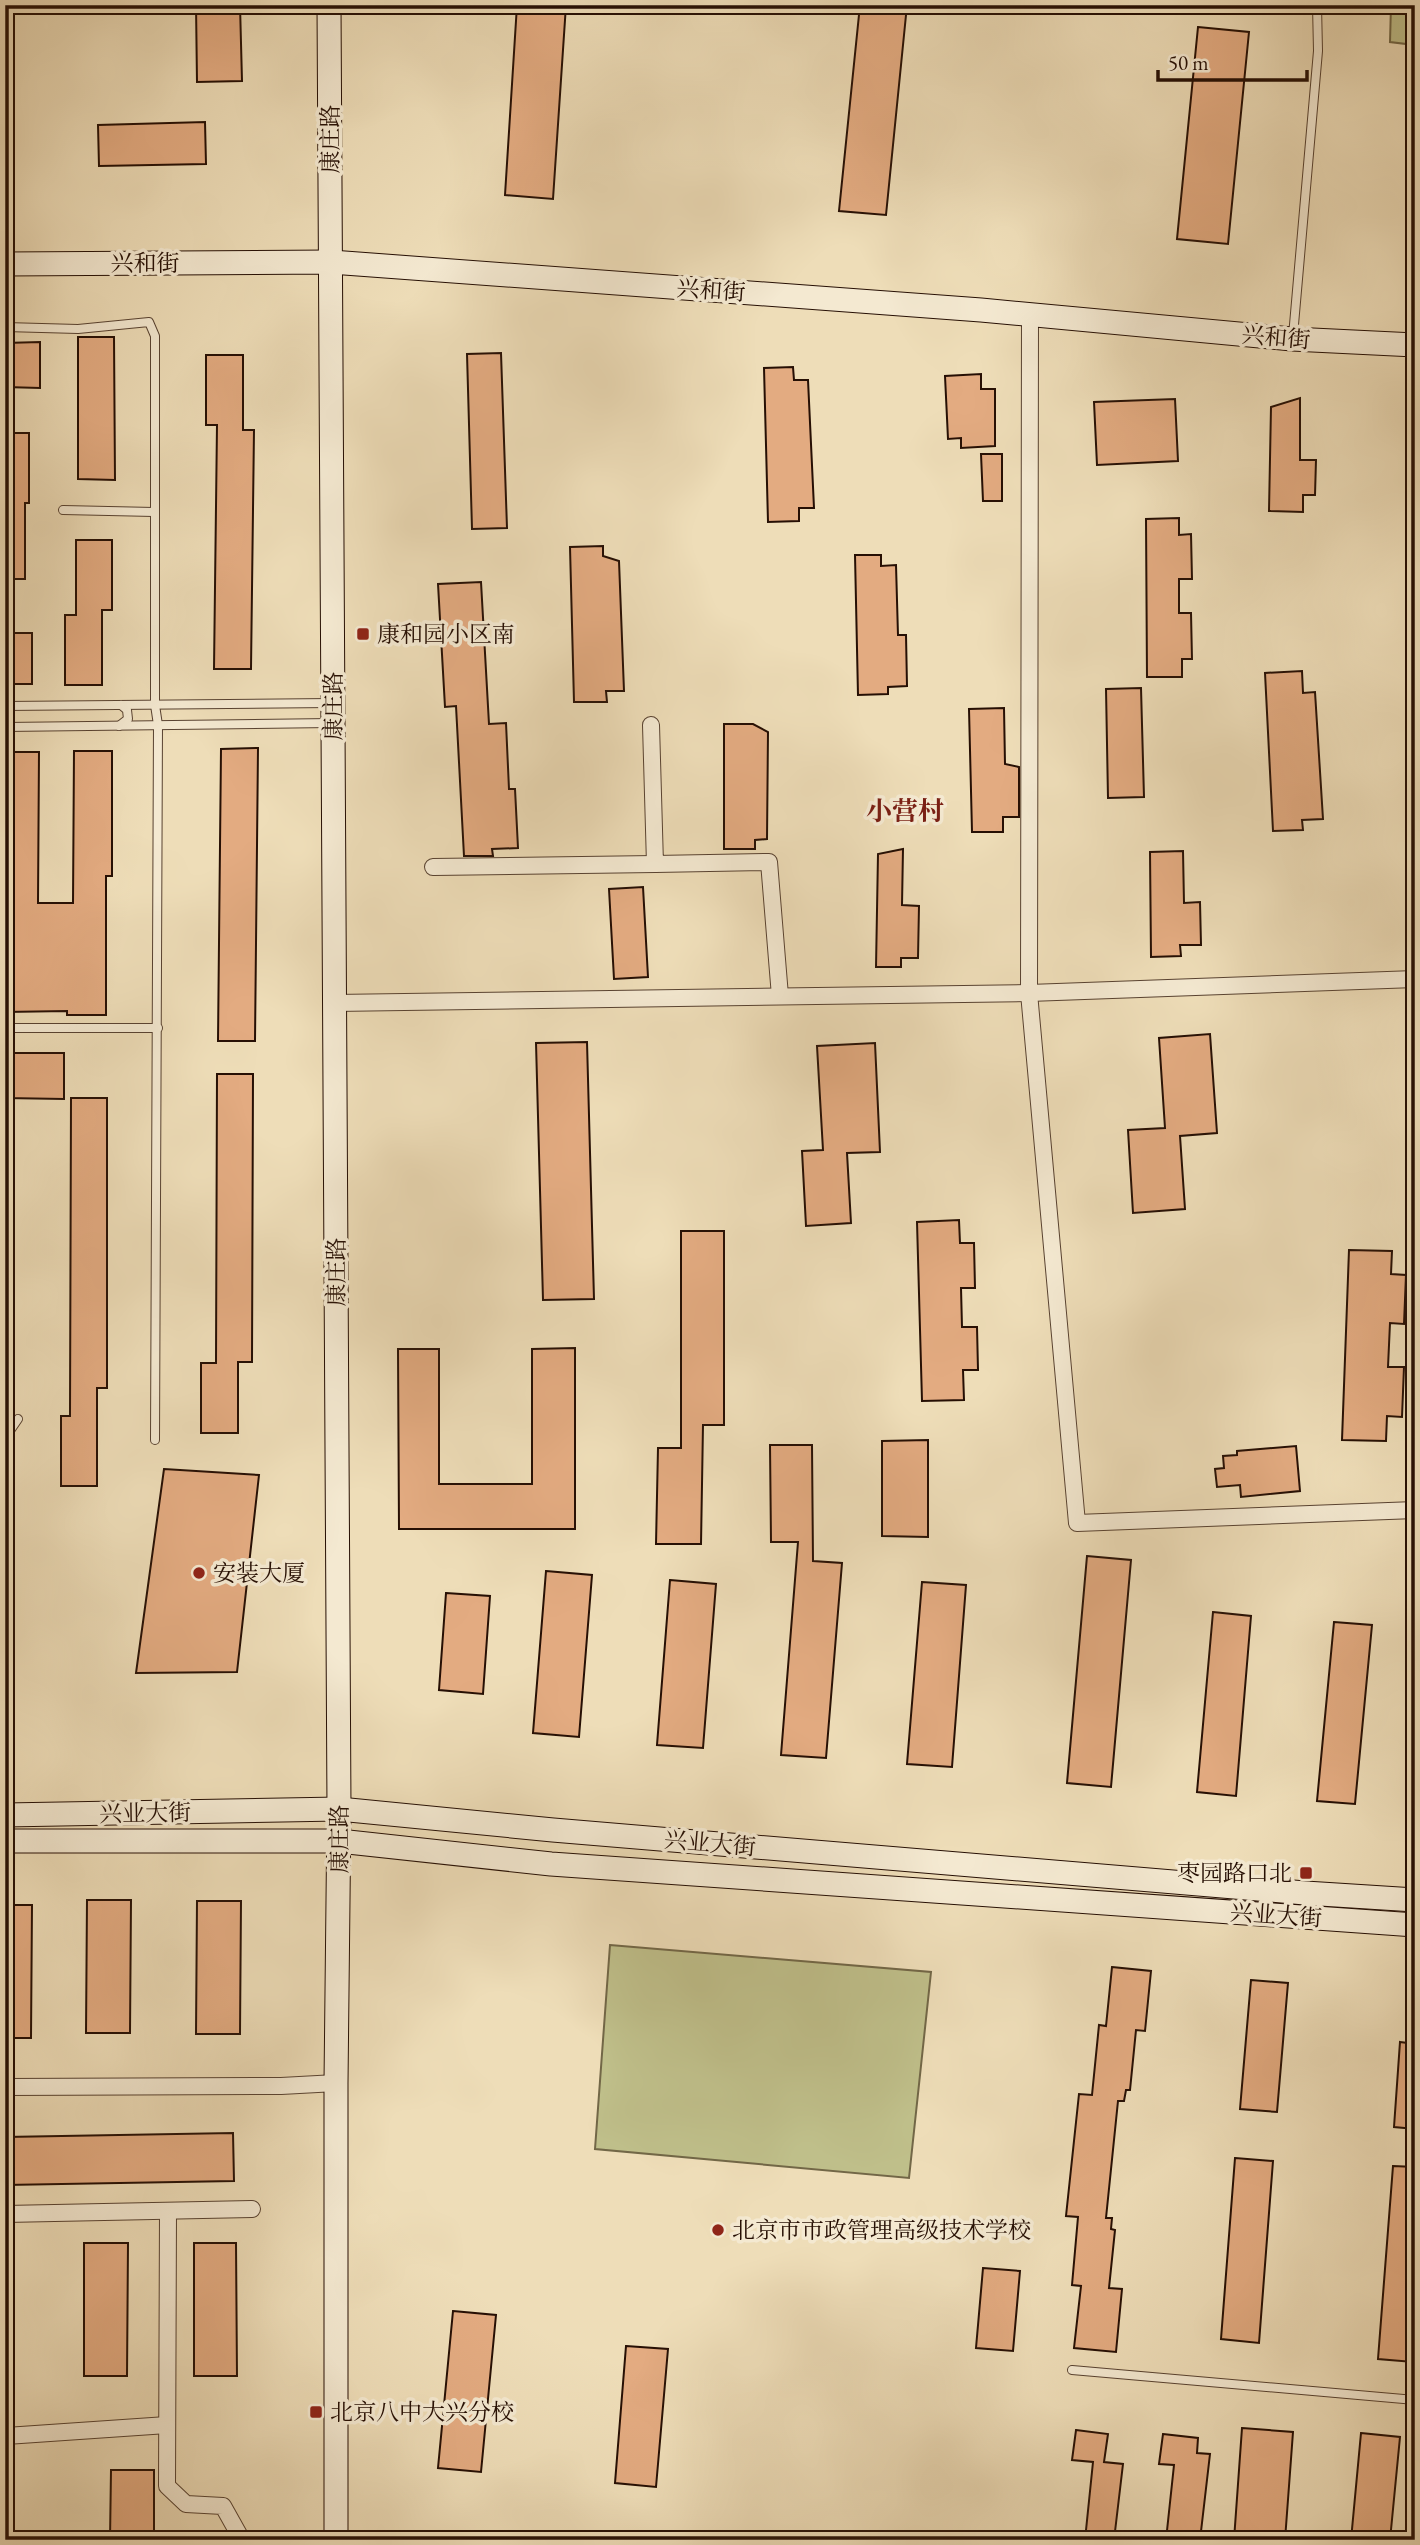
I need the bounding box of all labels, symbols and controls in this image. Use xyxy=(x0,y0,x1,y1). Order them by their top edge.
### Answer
scale bar xyxy=(1158,38,1306,82)
text: 50 m xyxy=(1168,49,1209,76)
street label: 康庄路 xyxy=(315,105,345,174)
street label: 兴和街 xyxy=(111,248,180,278)
street label: 兴和街 xyxy=(676,273,746,307)
street label: 兴和街 xyxy=(1240,319,1312,355)
place label: 康和园小区南 xyxy=(377,619,515,649)
marker: 康和园小区南 xyxy=(355,626,371,642)
street label: 康庄路 xyxy=(318,672,348,741)
district label: 小营村 xyxy=(866,794,944,828)
street label: 康庄路 xyxy=(321,1238,351,1307)
place label: 安装大厦 xyxy=(213,1558,305,1588)
marker: 安装大厦 xyxy=(191,1565,207,1581)
street label: 兴业大街 xyxy=(99,1797,191,1829)
street label: 康庄路 xyxy=(324,1805,354,1874)
street label: 兴业大街 xyxy=(663,1824,757,1862)
place label: 枣园路口北 xyxy=(1177,1858,1292,1888)
marker: 枣园路口北 xyxy=(1298,1865,1314,1881)
street label: 兴业大街 xyxy=(1229,1897,1323,1933)
place label: 北京市市政管理高级技术学校 xyxy=(732,2215,1031,2245)
marker: 北京市市政管理高级技术学校 xyxy=(710,2222,726,2238)
place label: 北京八中大兴分校 xyxy=(330,2397,514,2427)
marker: 北京八中大兴分校 xyxy=(308,2404,324,2420)

